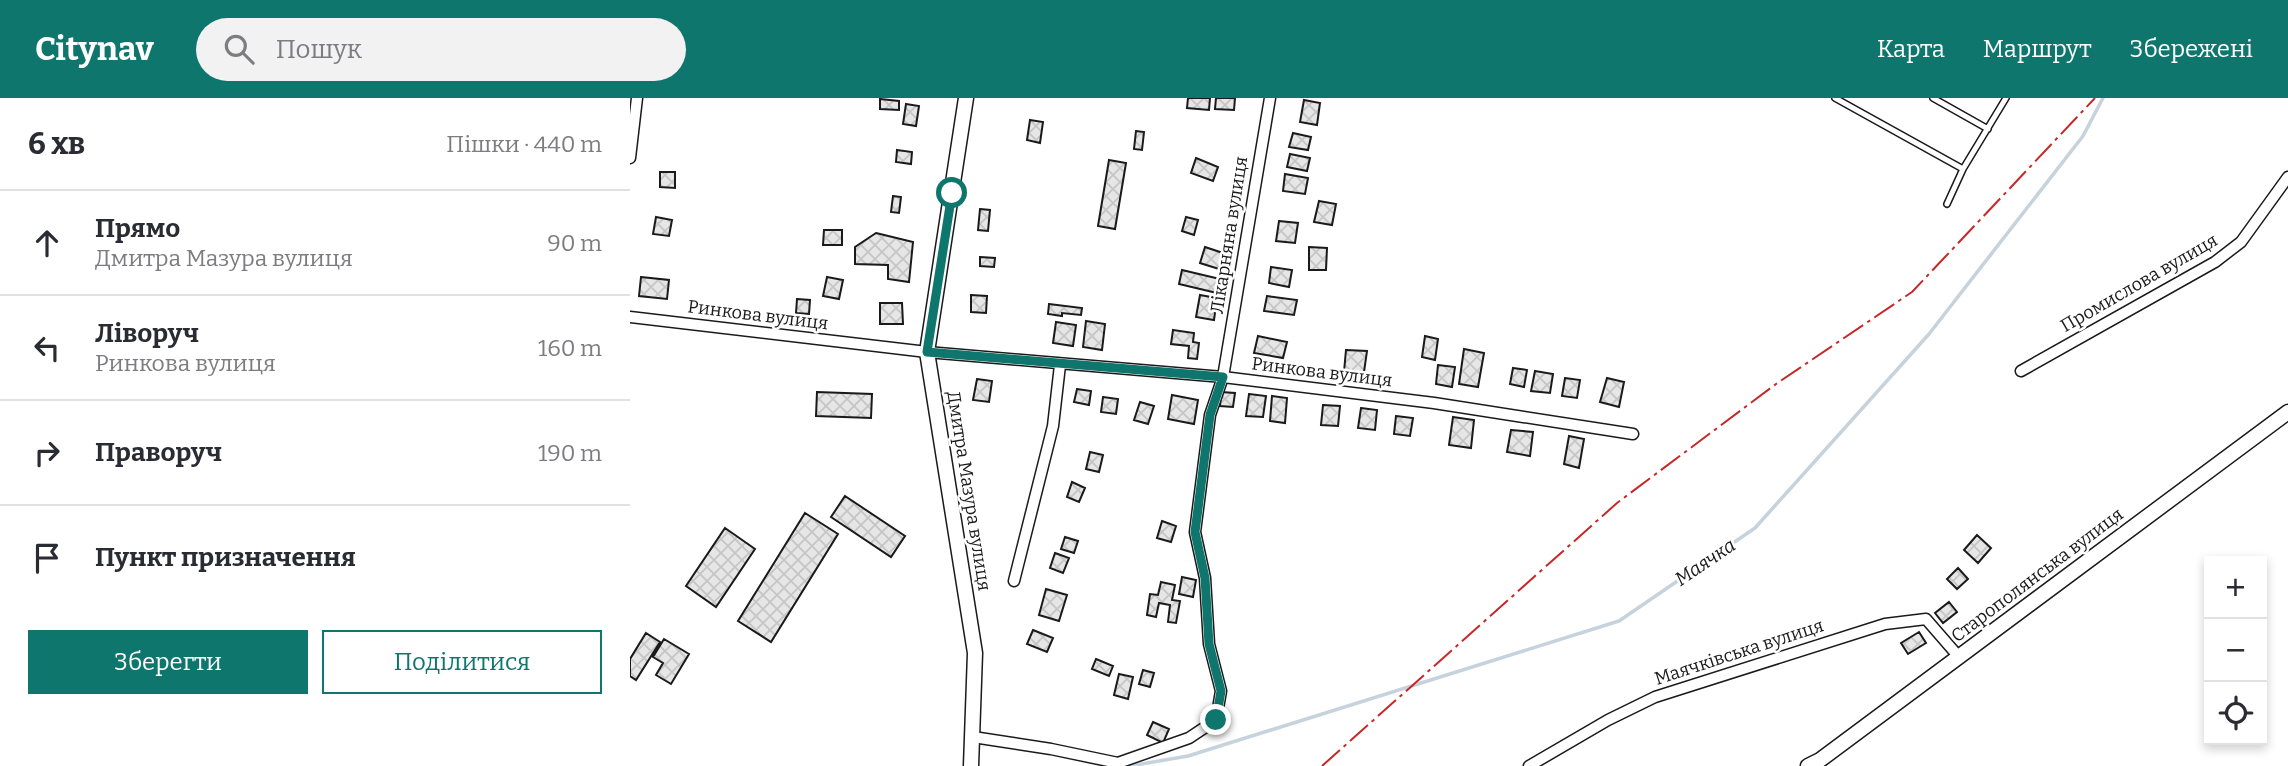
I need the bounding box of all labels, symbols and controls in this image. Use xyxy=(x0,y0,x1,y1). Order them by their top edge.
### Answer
search box xyxy=(196,18,686,81)
text: Citynav xyxy=(35,29,154,69)
icon: search xyxy=(220,30,258,68)
text: Пошук xyxy=(276,34,362,65)
text: Карта xyxy=(1877,35,1945,63)
text: Маршрут xyxy=(1983,35,2092,63)
text: Збережені xyxy=(2130,35,2253,63)
text: 6 хв xyxy=(28,126,85,162)
text: Пішки · 440 m xyxy=(446,130,602,158)
street label: Лікарняна вулиця xyxy=(1206,155,1252,315)
route start xyxy=(936,177,967,208)
text: Прямо xyxy=(95,213,180,244)
icon: ahead xyxy=(28,224,66,262)
text: 90 m xyxy=(547,229,602,257)
street label: Промислова вулиця xyxy=(2057,229,2221,337)
text: Дмитра Мазура вулиця xyxy=(95,244,353,272)
street label: Ринкова вулиця xyxy=(686,295,830,335)
text: Ліворуч xyxy=(95,318,199,349)
icon: left xyxy=(28,329,66,367)
text: 160 m xyxy=(538,334,602,362)
text: Ринкова вулиця xyxy=(95,349,276,377)
street label: Ринкова вулиця xyxy=(1250,352,1394,392)
street label: Дмитра Мазура вулиця xyxy=(942,390,996,592)
icon: right xyxy=(28,434,66,472)
text: Праворуч xyxy=(95,437,222,468)
text: 190 m xyxy=(538,439,602,467)
street label: Старополянська вулиця xyxy=(1947,503,2127,647)
water label: Маячка xyxy=(1670,533,1740,591)
icon: arrive xyxy=(28,539,66,577)
text: Пункт призначення xyxy=(95,542,356,573)
map controls xyxy=(2204,556,2267,745)
button: + xyxy=(2204,556,2267,619)
street label: Маячківська вулиця xyxy=(1652,614,1826,690)
button: − xyxy=(2204,619,2267,682)
button: Зберегти xyxy=(28,630,308,694)
button: Поділитися xyxy=(322,630,602,694)
button: locate xyxy=(2204,682,2267,745)
route end xyxy=(1200,704,1231,735)

